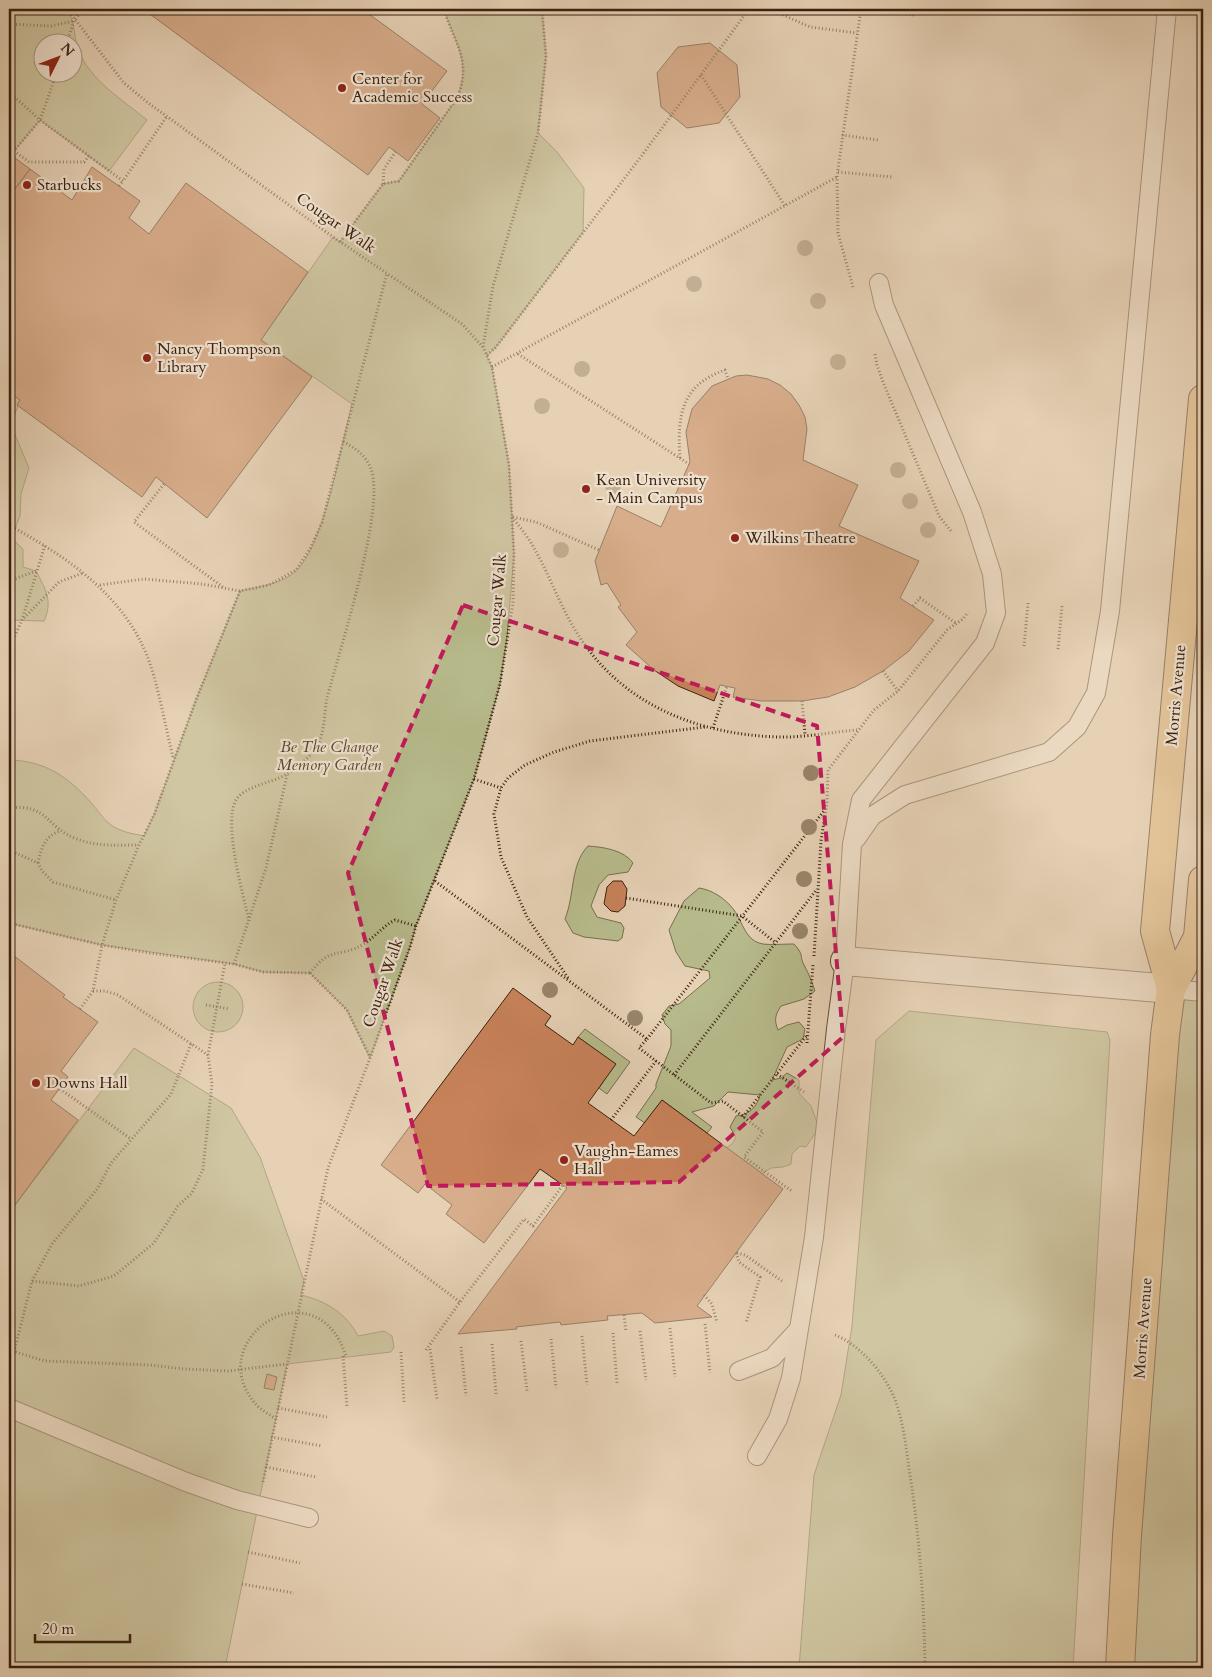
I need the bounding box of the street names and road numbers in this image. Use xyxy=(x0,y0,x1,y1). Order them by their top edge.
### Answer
street label: Cougar Walk xyxy=(292,187,381,259)
street label: Cougar Walk xyxy=(482,552,512,647)
street label: Morris Avenue xyxy=(1161,644,1191,746)
street label: Cougar Walk xyxy=(357,935,409,1031)
street label: Morris Avenue xyxy=(1128,1277,1158,1379)

